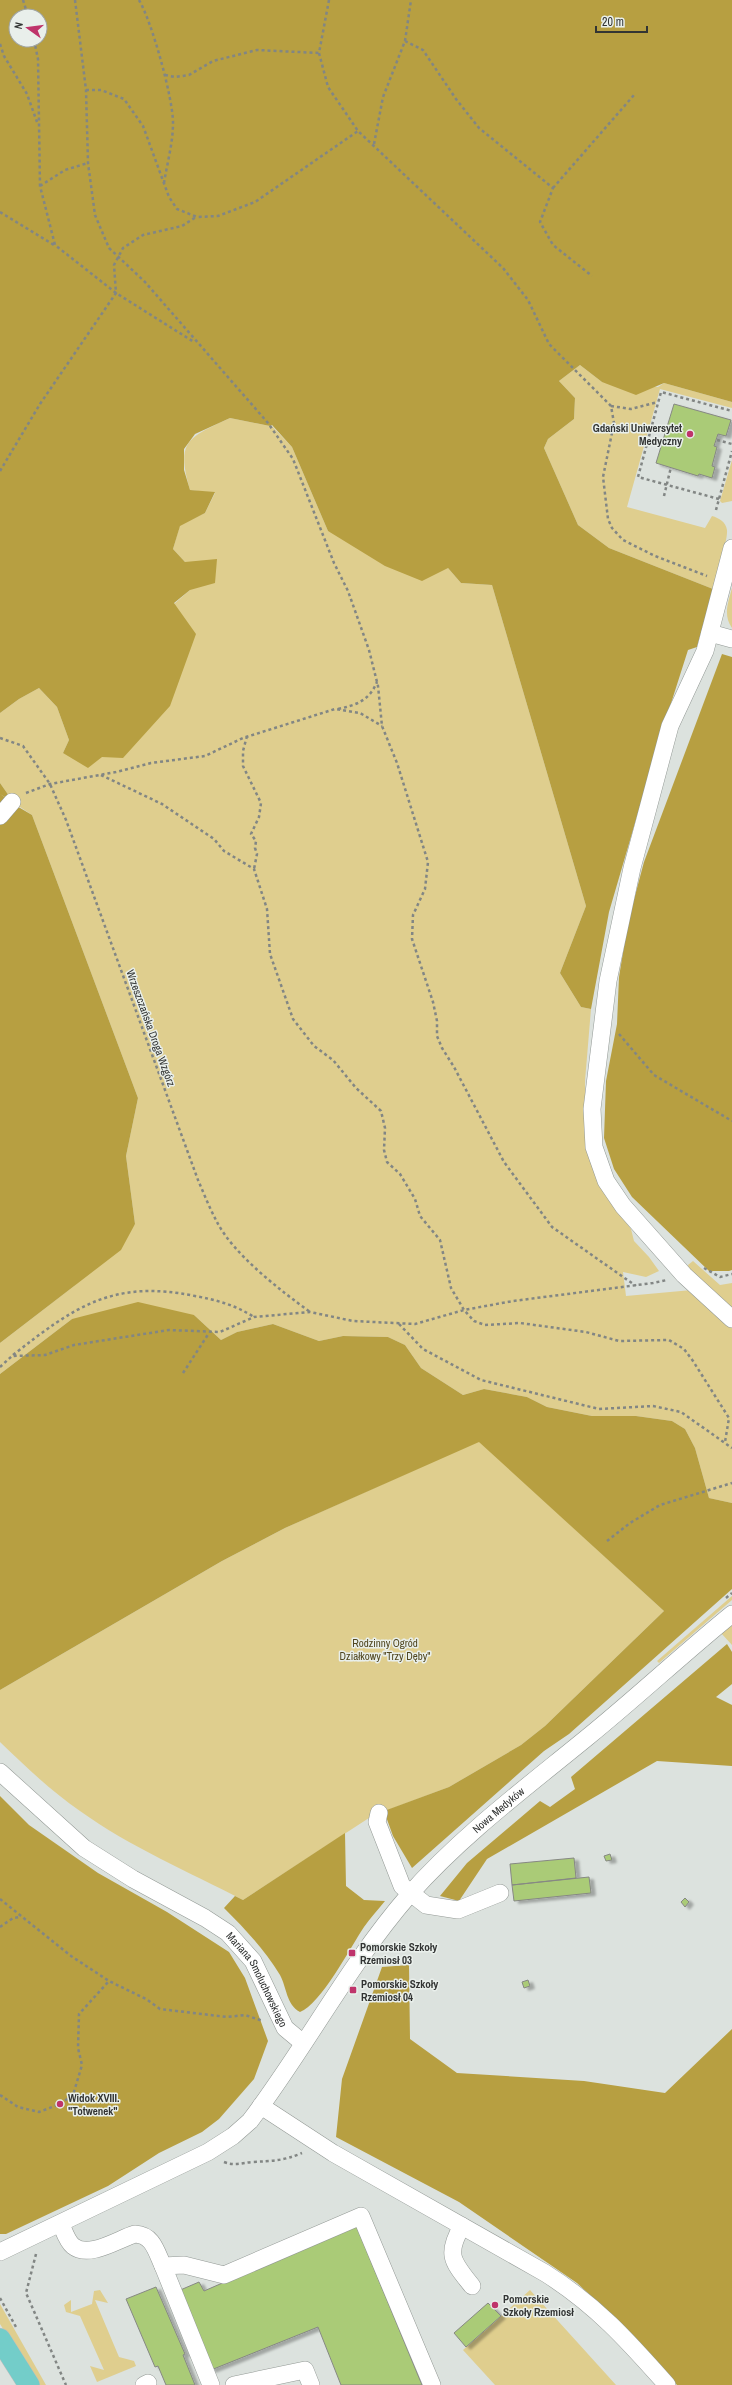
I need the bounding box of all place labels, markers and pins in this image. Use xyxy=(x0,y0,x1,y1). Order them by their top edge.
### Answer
place label: Gdański Uniwersytet Medyczny xyxy=(593,421,682,448)
marker: Gdański Uniwersytet Medyczny xyxy=(685,429,695,439)
place label: Pomorskie Szkoły Rzemiosł 03 xyxy=(360,1940,437,1967)
marker: Pomorskie Szkoły Rzemiosł 03 xyxy=(347,1948,357,1958)
place label: Pomorskie Szkoły Rzemiosł 04 xyxy=(361,1977,438,2004)
marker: Pomorskie Szkoły Rzemiosł 04 xyxy=(348,1985,358,1995)
place label: Widok XVIII. "Totwenek" xyxy=(68,2091,120,2118)
marker: Widok XVIII. "Totwenek" xyxy=(55,2099,65,2109)
place label: Pomorskie Szkoły Rzemiosł xyxy=(503,2292,574,2319)
marker: Pomorskie Szkoły Rzemiosł xyxy=(490,2300,500,2310)

